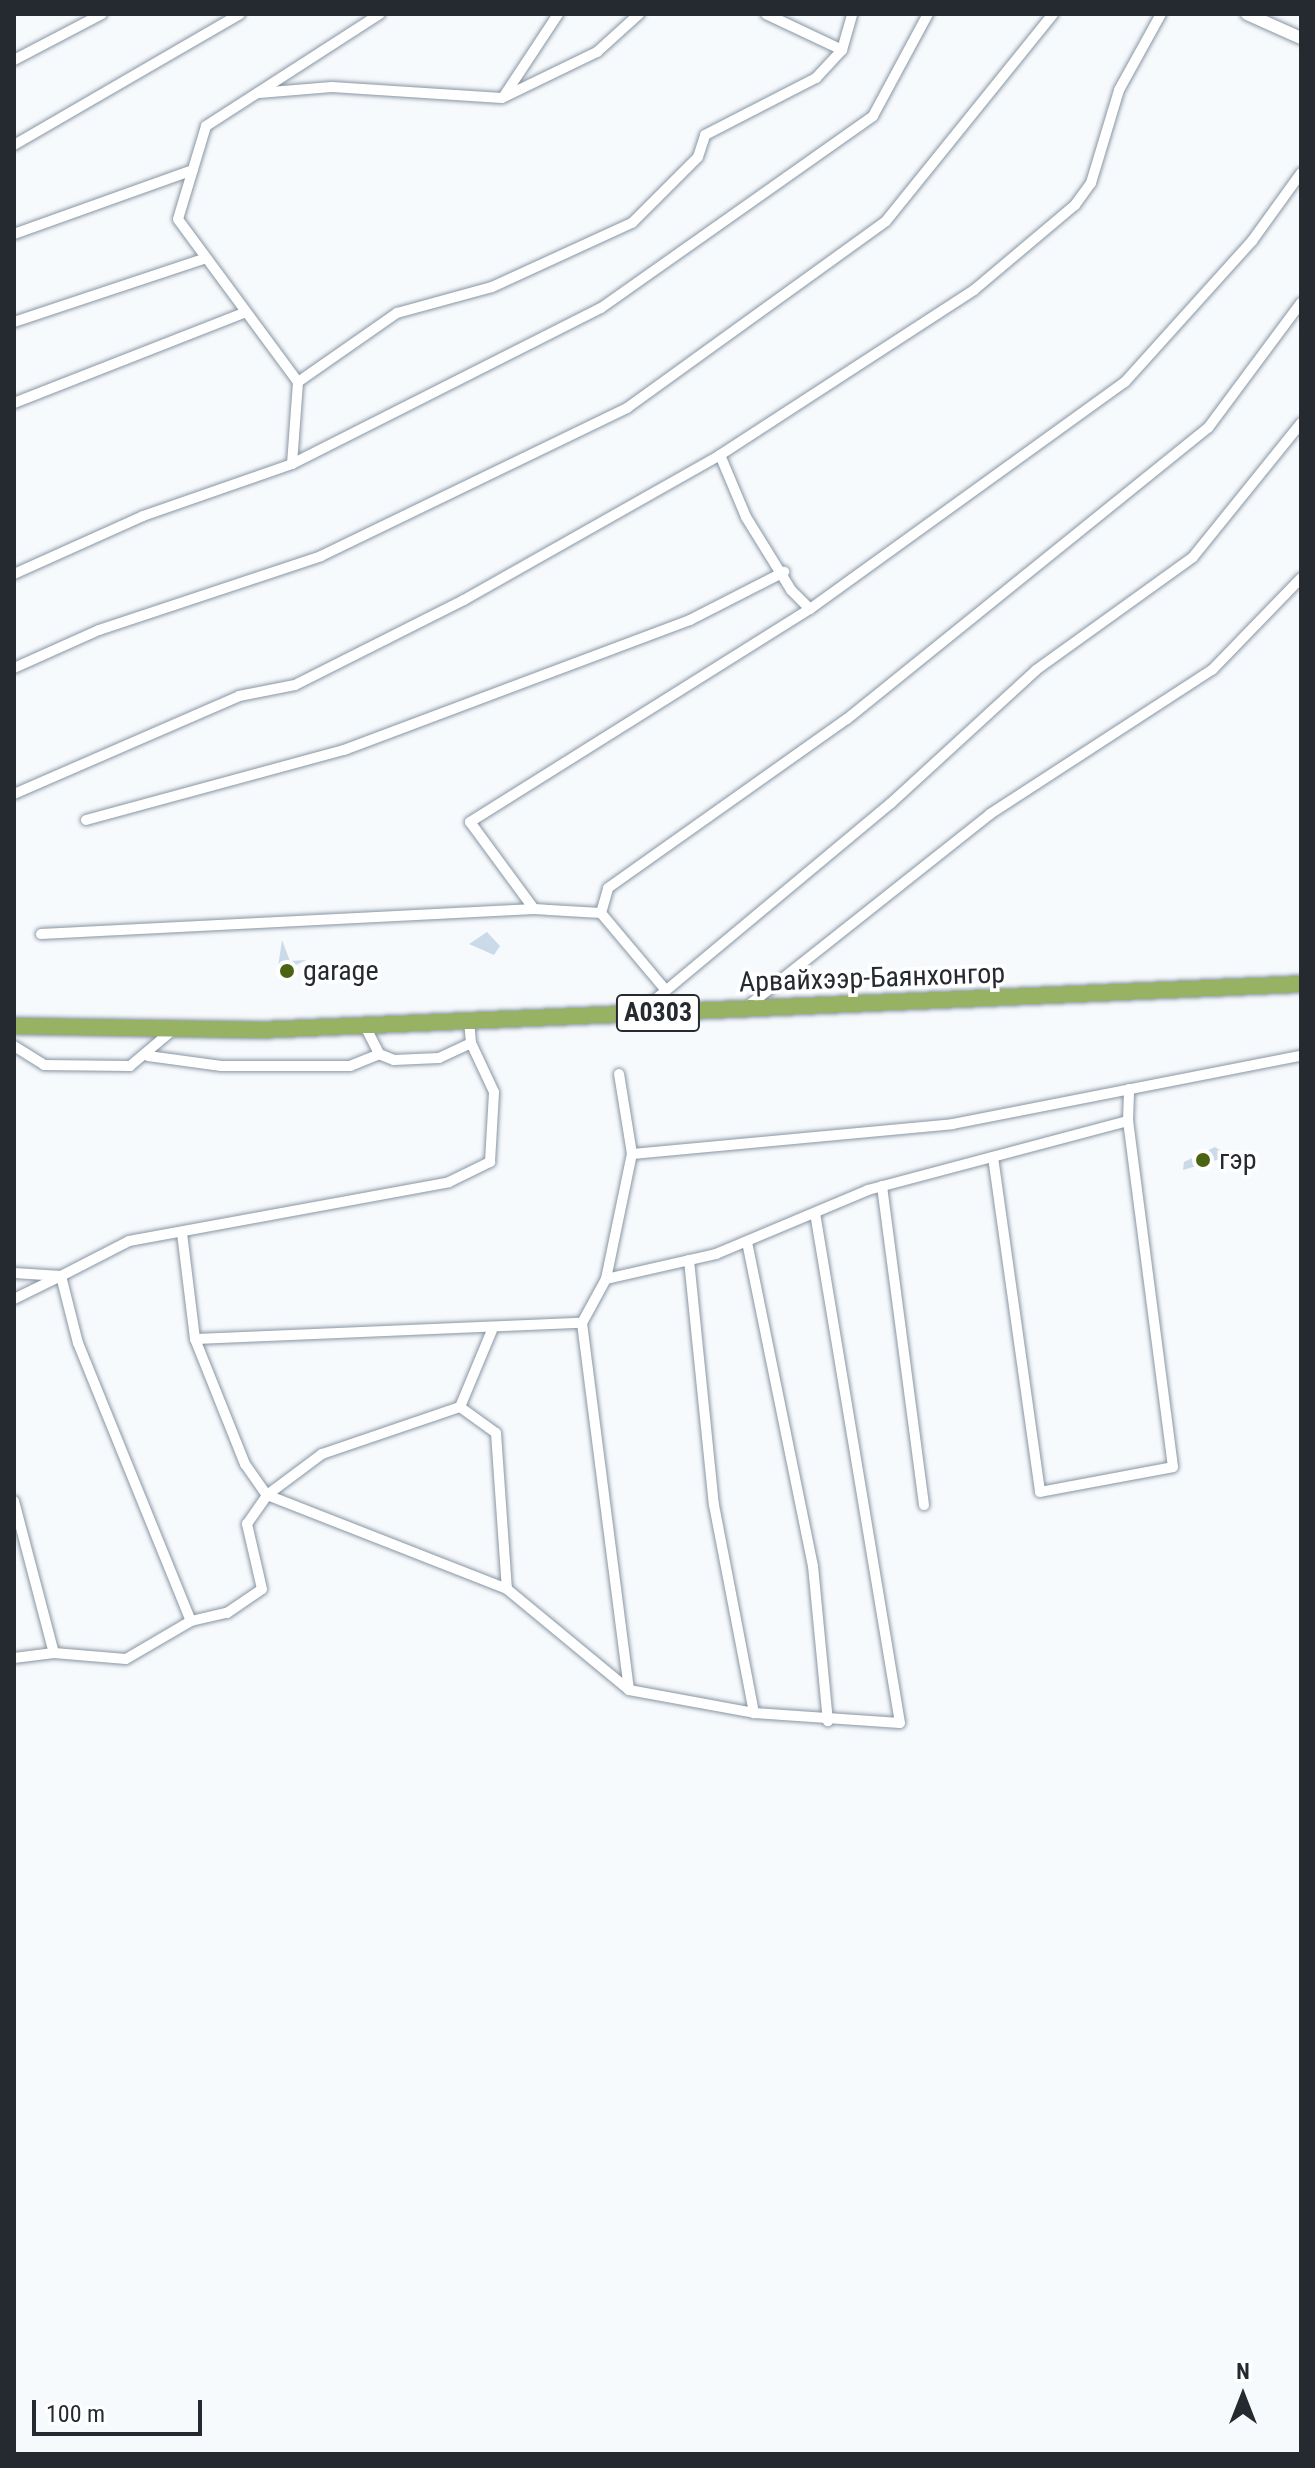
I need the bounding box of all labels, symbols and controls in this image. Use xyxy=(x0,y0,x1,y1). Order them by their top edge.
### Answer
place label: garage xyxy=(303,954,379,988)
street label: Арвайхээр-Баянхонгор xyxy=(738,957,1006,999)
marker: garage xyxy=(278,962,296,980)
road number: A0303 xyxy=(614,991,702,1035)
place label: гэр xyxy=(1219,1143,1256,1177)
marker: гэр xyxy=(1194,1151,1212,1169)
north arrow xyxy=(1203,2356,1283,2436)
text: N xyxy=(1236,2359,1250,2384)
scale bar xyxy=(36,2384,206,2434)
text: 100 m xyxy=(46,2400,105,2428)

